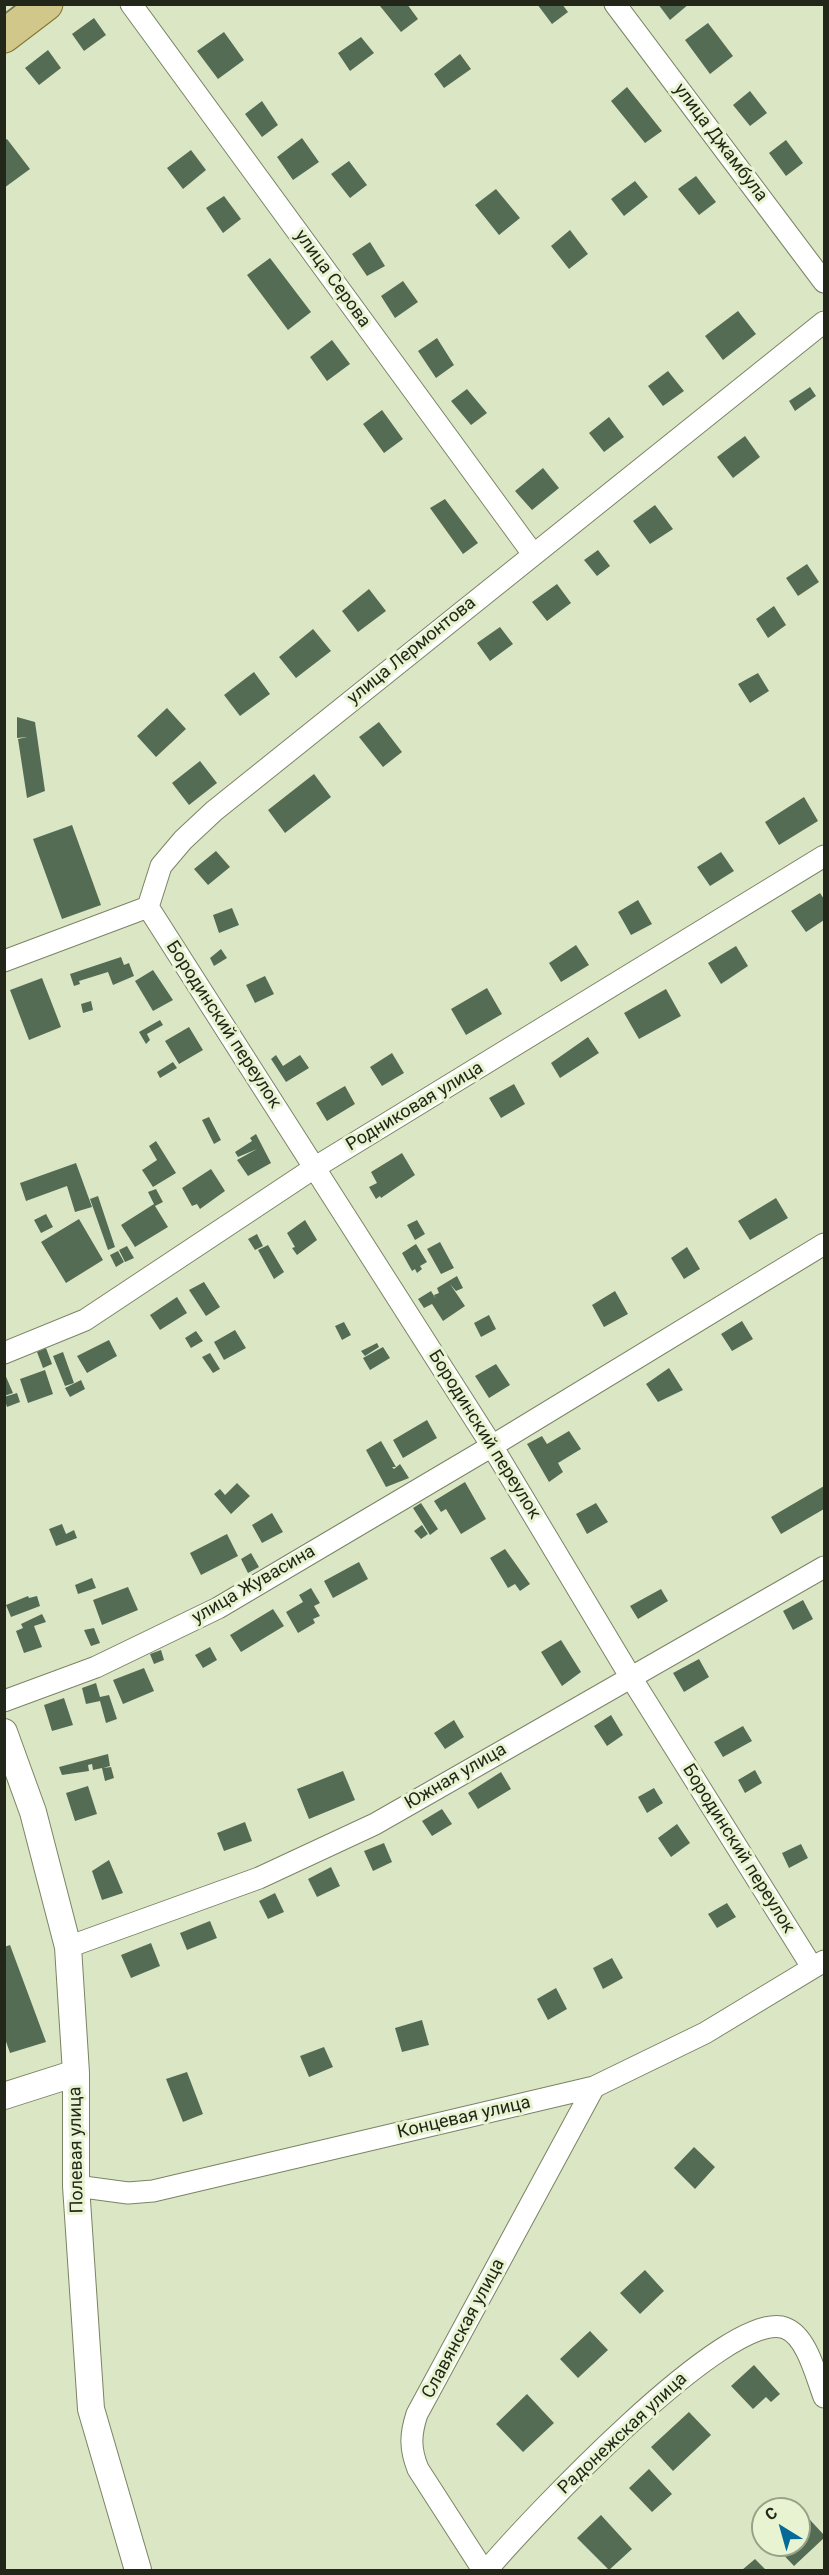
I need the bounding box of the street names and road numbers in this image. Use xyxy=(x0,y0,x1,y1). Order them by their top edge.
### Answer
street label: улица Джамбула xyxy=(668,80,772,206)
street label: улица Серова xyxy=(289,226,375,332)
street label: улица Лермонтова xyxy=(343,593,481,709)
street label: Бородинский переулок xyxy=(161,937,285,1113)
street label: Родниковая улица xyxy=(343,1058,487,1156)
street label: Бородинский переулок xyxy=(423,1346,545,1524)
street label: улица Жувасина xyxy=(189,1541,319,1629)
street label: Южная улица xyxy=(401,1739,511,1815)
street label: Бородинский переулок xyxy=(677,1760,799,1938)
street label: Полевая улица xyxy=(65,2086,89,2214)
street label: Концевая улица xyxy=(395,2092,533,2144)
street label: Славянская улица xyxy=(418,2255,510,2403)
street label: Радонежская улица xyxy=(554,2369,692,2499)

